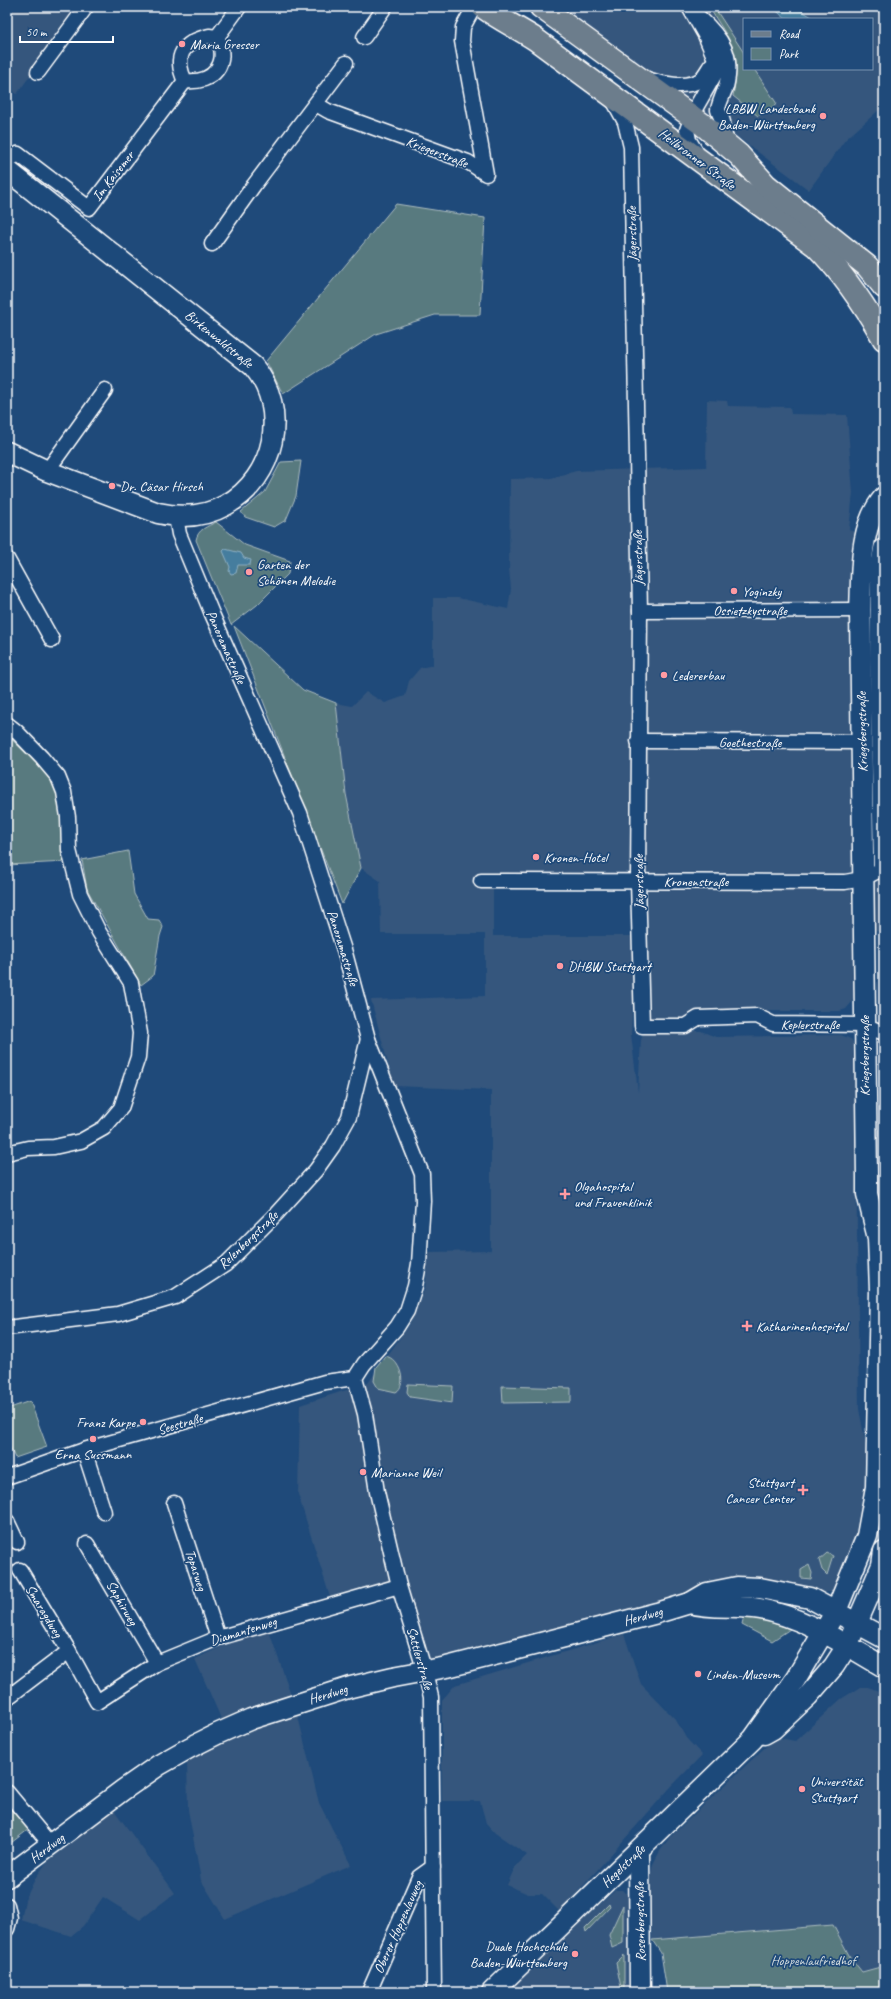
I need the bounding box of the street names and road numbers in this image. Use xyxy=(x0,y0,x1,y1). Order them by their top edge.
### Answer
street label: Heilbronner Straße xyxy=(655,125,740,194)
street label: Kriegerstraße xyxy=(404,133,472,172)
street label: Im Kaisemer xyxy=(88,146,139,204)
street label: Jägerstraße xyxy=(623,205,641,263)
street label: Birkenwaldstraße xyxy=(182,306,258,372)
street label: Jägerstraße xyxy=(629,529,647,587)
street label: Ossietzkystraße xyxy=(713,602,788,619)
street label: Panoramastraße xyxy=(202,608,250,688)
street label: Kriegsbergstraße xyxy=(853,690,871,772)
street label: Goethestraße xyxy=(719,734,783,751)
street label: Jägerstraße xyxy=(630,853,648,911)
street label: Kronenstraße xyxy=(664,873,730,890)
street label: Panoramastraße xyxy=(323,908,363,989)
street label: Kriegsbergstraße xyxy=(856,1014,873,1096)
street label: Keplerstraße xyxy=(781,1016,841,1033)
street label: Relenbergstraße xyxy=(215,1206,283,1273)
street label: Seestraße xyxy=(156,1409,206,1439)
street label: Topasweg xyxy=(181,1547,211,1594)
street label: Saphirweg xyxy=(102,1578,142,1629)
street label: Smaragdweg xyxy=(22,1581,67,1641)
street label: Herdweg xyxy=(622,1602,665,1629)
street label: Diamantenweg xyxy=(208,1613,279,1649)
street label: Sattlerstraße xyxy=(403,1625,437,1693)
street label: Herdweg xyxy=(307,1680,350,1708)
street label: Herdweg xyxy=(26,1829,69,1867)
street label: Hegelstraße xyxy=(597,1840,650,1891)
street label: Oberer Hoppenlauweg xyxy=(370,1877,426,1976)
street label: Rosenbergstraße xyxy=(631,1881,649,1962)

